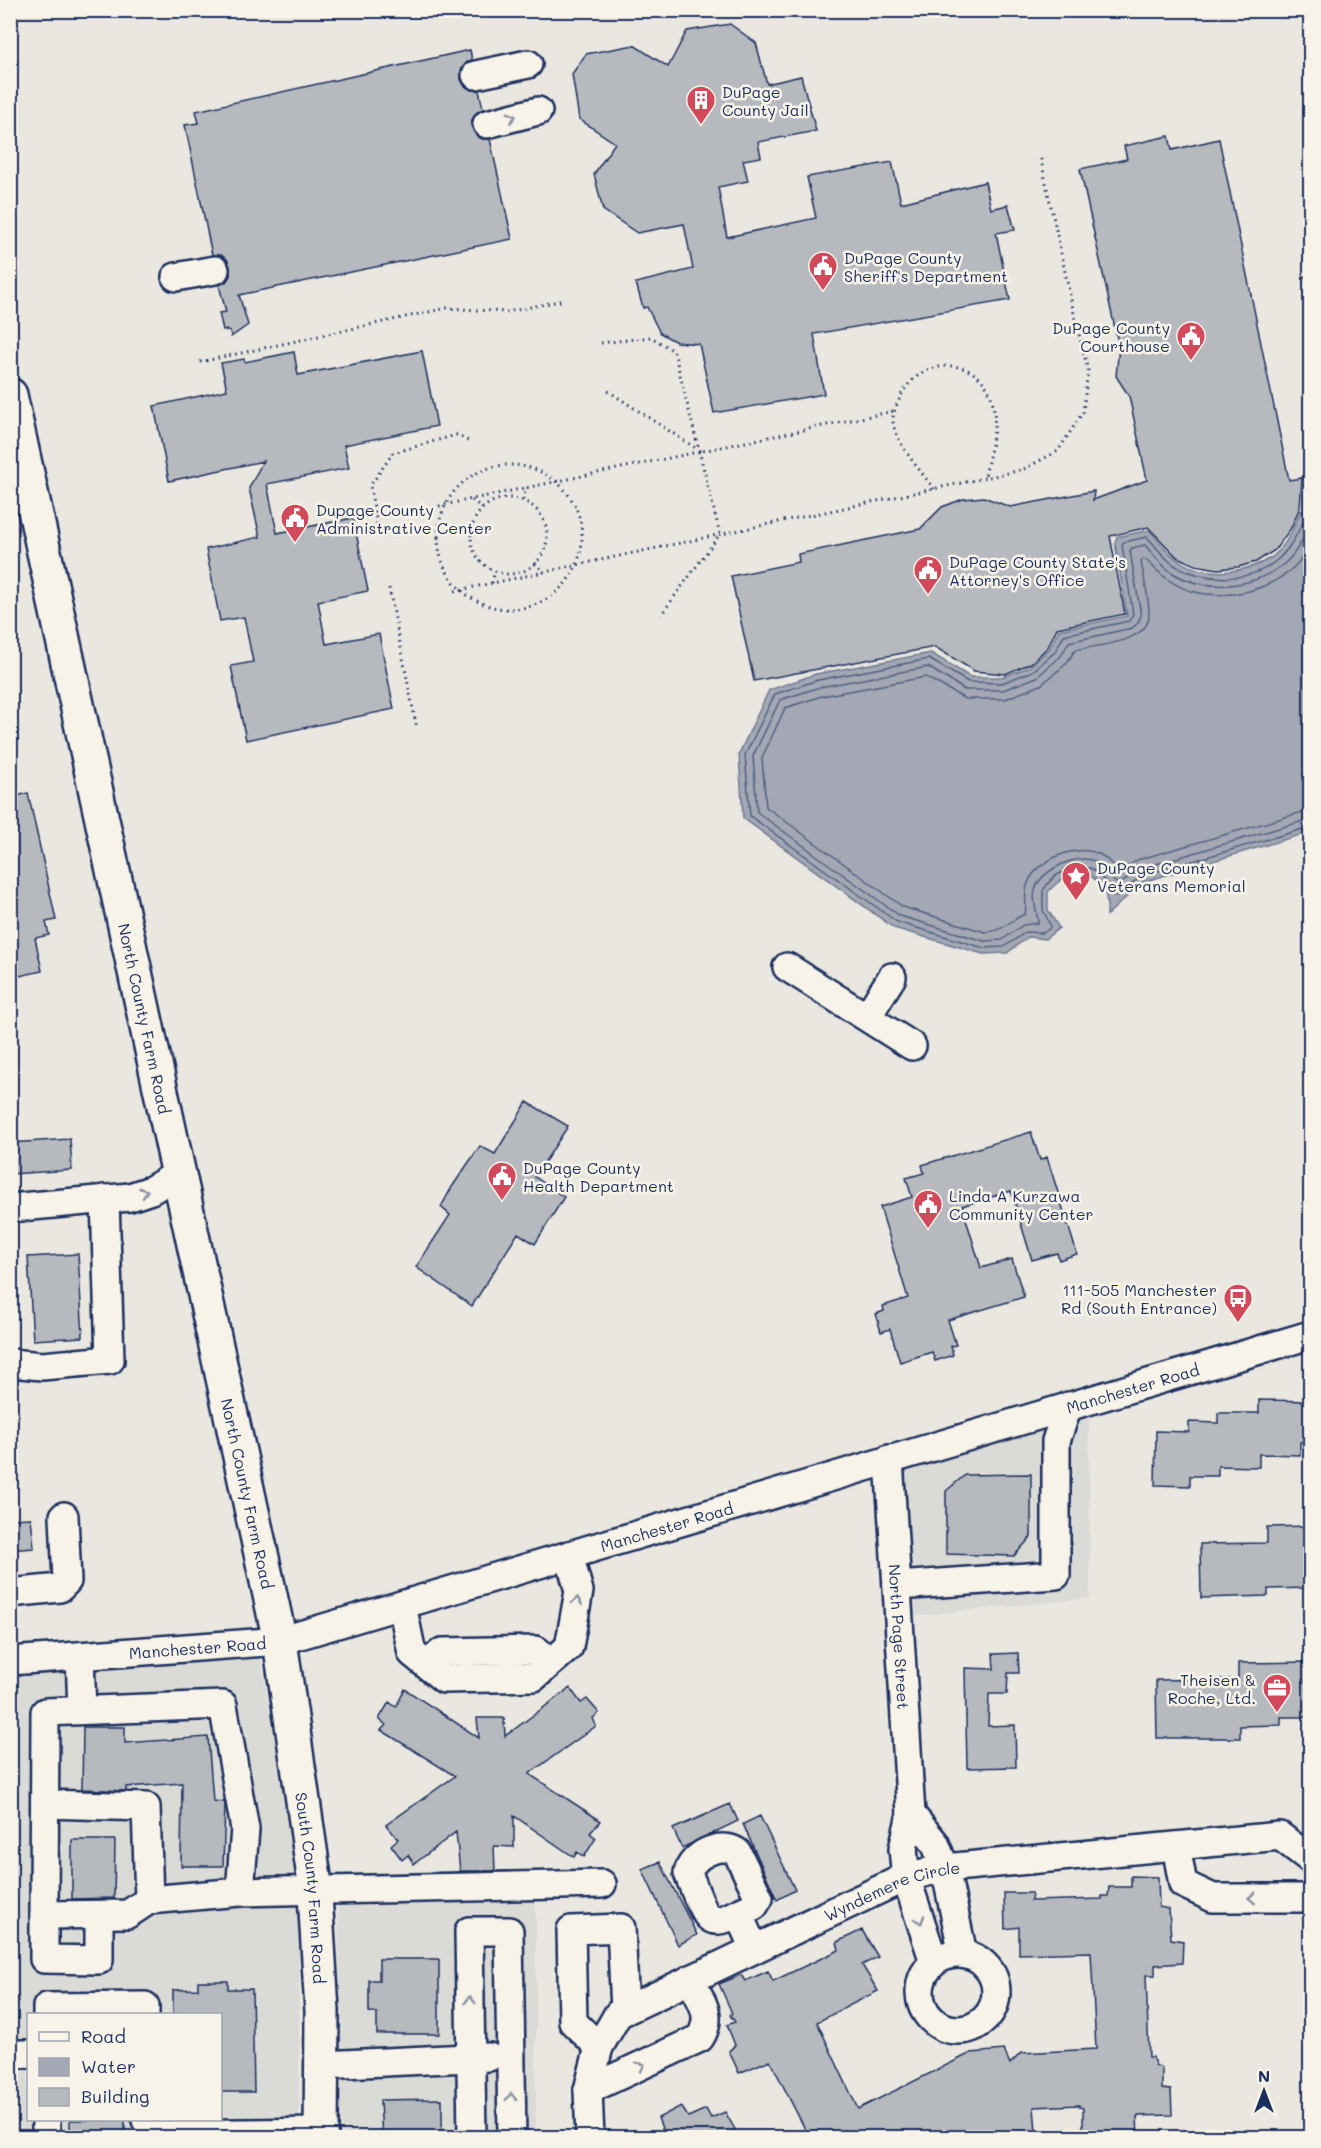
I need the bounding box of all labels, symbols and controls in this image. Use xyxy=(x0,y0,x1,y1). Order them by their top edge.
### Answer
place label: DuPage County Jail xyxy=(722,81,809,120)
building icon: DuPage County Jail xyxy=(685,84,717,126)
one-way arrow xyxy=(507,112,517,125)
place label: DuPage County Sheriff's Department xyxy=(844,247,1008,286)
public building icon: DuPage County Sheriff's Department xyxy=(807,250,839,292)
place label: DuPage County Courthouse xyxy=(1052,317,1170,356)
public building icon: DuPage County Courthouse xyxy=(1175,320,1207,362)
place label: Dupage County Administrative Center xyxy=(316,499,492,538)
public building icon: Dupage County Administrative Center xyxy=(279,502,311,544)
place label: DuPage County State's Attorney's Office xyxy=(949,551,1126,590)
public building icon: DuPage County State's Attorney's Office xyxy=(912,554,944,596)
place label: DuPage County Veterans Memorial xyxy=(1097,857,1246,896)
place icon: DuPage County Veterans Memorial xyxy=(1060,860,1092,902)
street label: North County Farm Road xyxy=(114,921,176,1116)
place label: DuPage County Health Department xyxy=(523,1157,674,1196)
public building icon: DuPage County Health Department xyxy=(486,1160,518,1202)
place label: Linda A Kurzawa Community Center xyxy=(949,1185,1094,1224)
one-way arrow xyxy=(138,1187,149,1200)
public building icon: Linda A Kurzawa Community Center xyxy=(912,1188,944,1230)
place label: 111-505 Manchester Rd (South Entrance) xyxy=(1061,1279,1217,1318)
bus stop icon: 111-505 Manchester Rd (South Entrance) xyxy=(1222,1282,1254,1324)
street label: Manchester Road xyxy=(1063,1358,1201,1417)
street label: North County Farm Road xyxy=(217,1396,279,1591)
street label: Manchester Road xyxy=(598,1496,736,1556)
street label: North Page Street xyxy=(885,1563,915,1710)
one-way arrow xyxy=(570,1596,583,1606)
street label: Manchester Road xyxy=(128,1632,267,1663)
place label: Theisen & Roche, Ltd. xyxy=(1168,1669,1256,1708)
office icon: Theisen & Roche, Ltd. xyxy=(1261,1672,1293,1714)
street label: South County Farm Road xyxy=(291,1791,331,1984)
street label: Wyndemere Circle xyxy=(820,1856,961,1925)
one-way arrow xyxy=(1248,1892,1257,1904)
one-way arrow xyxy=(913,1914,925,1924)
one-way arrow xyxy=(464,1995,476,2004)
legend xyxy=(27,2013,222,2121)
text: Road xyxy=(81,2024,126,2048)
text: Water xyxy=(81,2054,136,2078)
north arrow xyxy=(1234,2061,1294,2121)
one-way arrow xyxy=(635,2062,646,2074)
text: N xyxy=(1258,2065,1270,2086)
text: Building xyxy=(81,2084,149,2108)
one-way arrow xyxy=(505,2092,518,2101)

